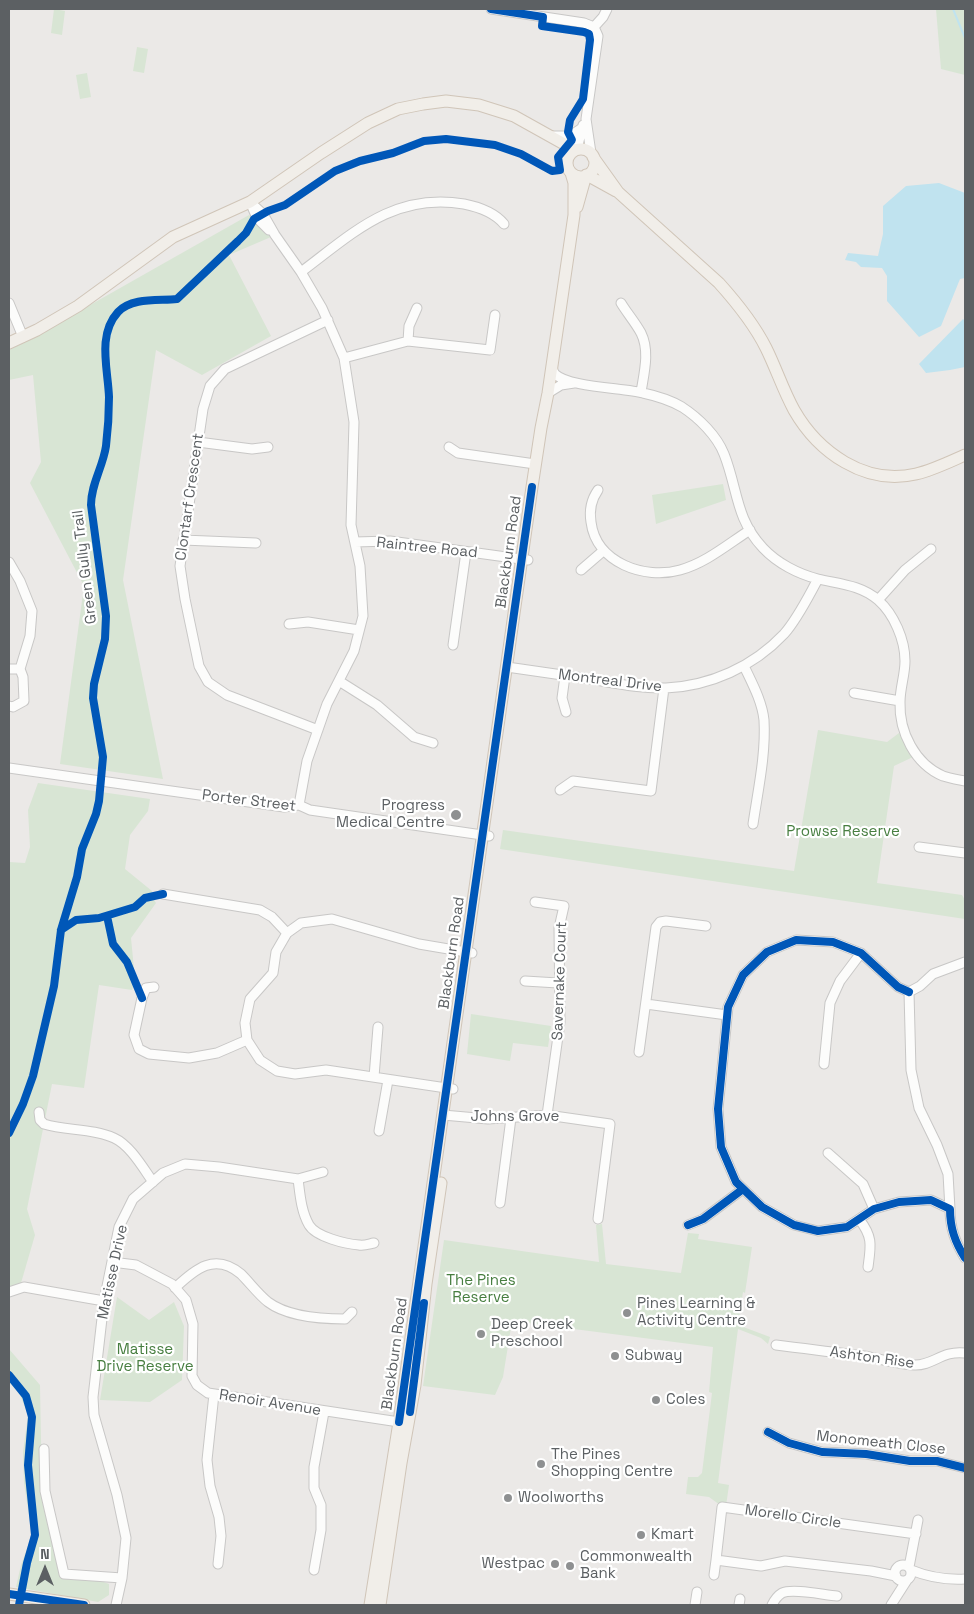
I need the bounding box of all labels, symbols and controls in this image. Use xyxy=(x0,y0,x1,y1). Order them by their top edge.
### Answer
street label: Clontarf Crescent xyxy=(172,432,208,562)
street label: Blackburn Road xyxy=(492,495,526,609)
street label: Green Gully Trail xyxy=(69,509,101,625)
street label: Raintree Road xyxy=(376,534,478,562)
street label: Montreal Drive xyxy=(557,666,663,696)
street label: Porter Street xyxy=(201,786,297,816)
place label: Progress Medical Centre xyxy=(336,797,445,832)
marker: Progress Medical Centre xyxy=(449,808,463,822)
park label: Prowse Reserve xyxy=(786,823,900,841)
street label: Blackburn Road xyxy=(435,896,469,1010)
street label: Savernake Court xyxy=(549,921,571,1041)
street label: Johns Grove xyxy=(471,1108,559,1126)
street label: Matisse Drive xyxy=(94,1223,132,1321)
park label: The Pines Reserve xyxy=(446,1272,516,1307)
place label: Pines Learning & Activity Centre xyxy=(637,1295,755,1330)
street label: Blackburn Road xyxy=(378,1297,412,1411)
marker: Pines Learning & Activity Centre xyxy=(621,1307,633,1319)
place label: Deep Creek Preschool xyxy=(491,1316,573,1351)
marker: Deep Creek Preschool xyxy=(475,1328,487,1340)
park label: Matisse Drive Reserve xyxy=(96,1341,194,1376)
street label: Ashton Rise xyxy=(829,1343,915,1373)
place label: Subway xyxy=(625,1347,682,1365)
marker: Subway xyxy=(609,1350,621,1362)
street label: Renoir Avenue xyxy=(218,1386,322,1420)
place label: Coles xyxy=(666,1391,705,1409)
marker: Coles xyxy=(650,1394,662,1406)
street label: Monomeath Close xyxy=(815,1427,947,1459)
place label: The Pines Shopping Centre xyxy=(551,1446,673,1481)
marker: The Pines Shopping Centre xyxy=(535,1458,547,1470)
place label: Woolworths xyxy=(518,1489,604,1507)
marker: Woolworths xyxy=(502,1492,514,1504)
street label: Morello Circle xyxy=(744,1501,842,1533)
place label: Kmart xyxy=(651,1526,694,1544)
marker: Kmart xyxy=(635,1529,647,1541)
north arrow xyxy=(20,1544,70,1594)
text: N xyxy=(40,1545,50,1563)
place label: Commonwealth Bank xyxy=(580,1548,692,1583)
place label: Westpac xyxy=(482,1555,545,1573)
marker: Westpac xyxy=(549,1558,561,1570)
marker: Commonwealth Bank xyxy=(564,1560,576,1572)

